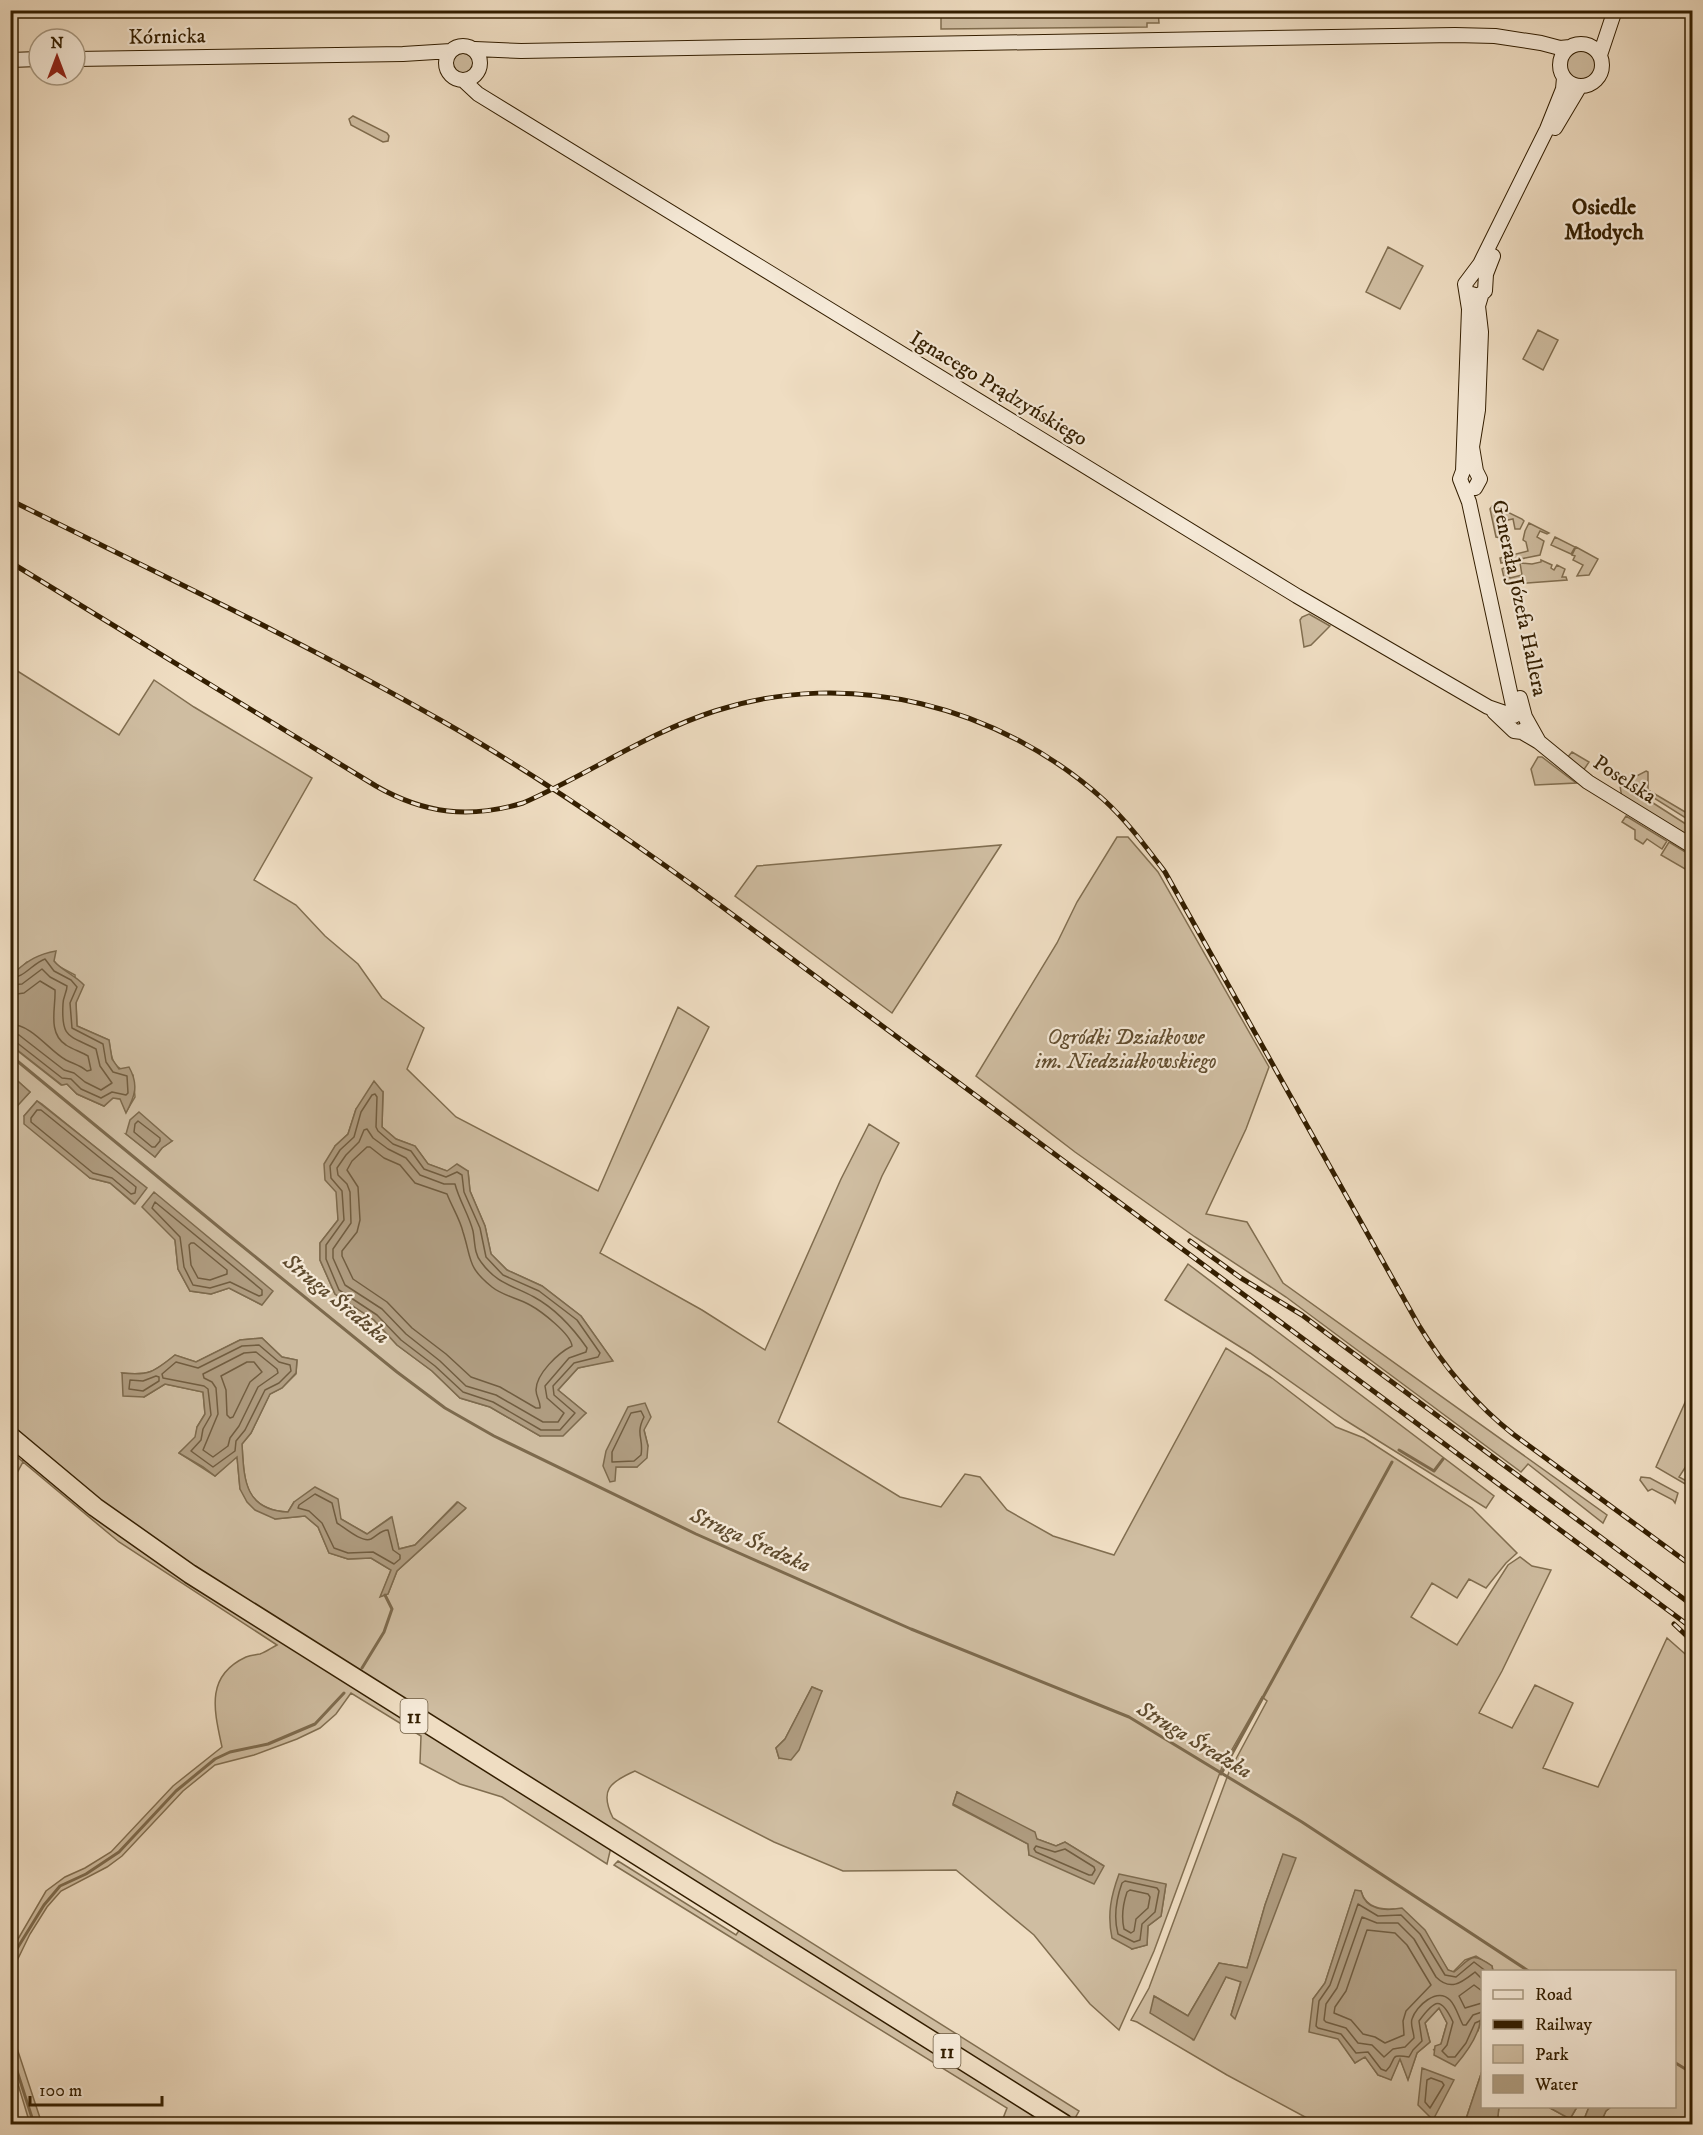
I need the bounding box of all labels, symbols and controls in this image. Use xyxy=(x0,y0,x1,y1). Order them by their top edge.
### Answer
street label: Kórnicka xyxy=(128,23,206,51)
north arrow xyxy=(27,27,87,87)
text: N xyxy=(50,33,64,53)
district label: Osiedle Młodych xyxy=(1564,194,1644,246)
street label: Ignacego Prądzyńskiego xyxy=(905,325,1092,452)
street label: Generała Józefa Hallera xyxy=(1486,498,1553,699)
street label: Poselska xyxy=(1588,750,1661,810)
park label: Ogródki Działkowe im. Niedziałkowskiego xyxy=(1035,1025,1217,1075)
water label: Struga Średzka xyxy=(277,1247,395,1350)
water label: Struga Średzka xyxy=(685,1501,815,1579)
water label: Struga Średzka xyxy=(1131,1695,1257,1785)
road number: 11 xyxy=(400,1699,428,1733)
legend xyxy=(1481,1970,1676,2108)
text: Road xyxy=(1535,1984,1572,2006)
text: Railway xyxy=(1535,2014,1593,2036)
road number: 11 xyxy=(934,2034,960,2068)
text: Park xyxy=(1535,2044,1569,2066)
scale bar xyxy=(30,2069,162,2107)
text: Water xyxy=(1534,2074,1578,2096)
text: 100 m xyxy=(39,2080,82,2102)

